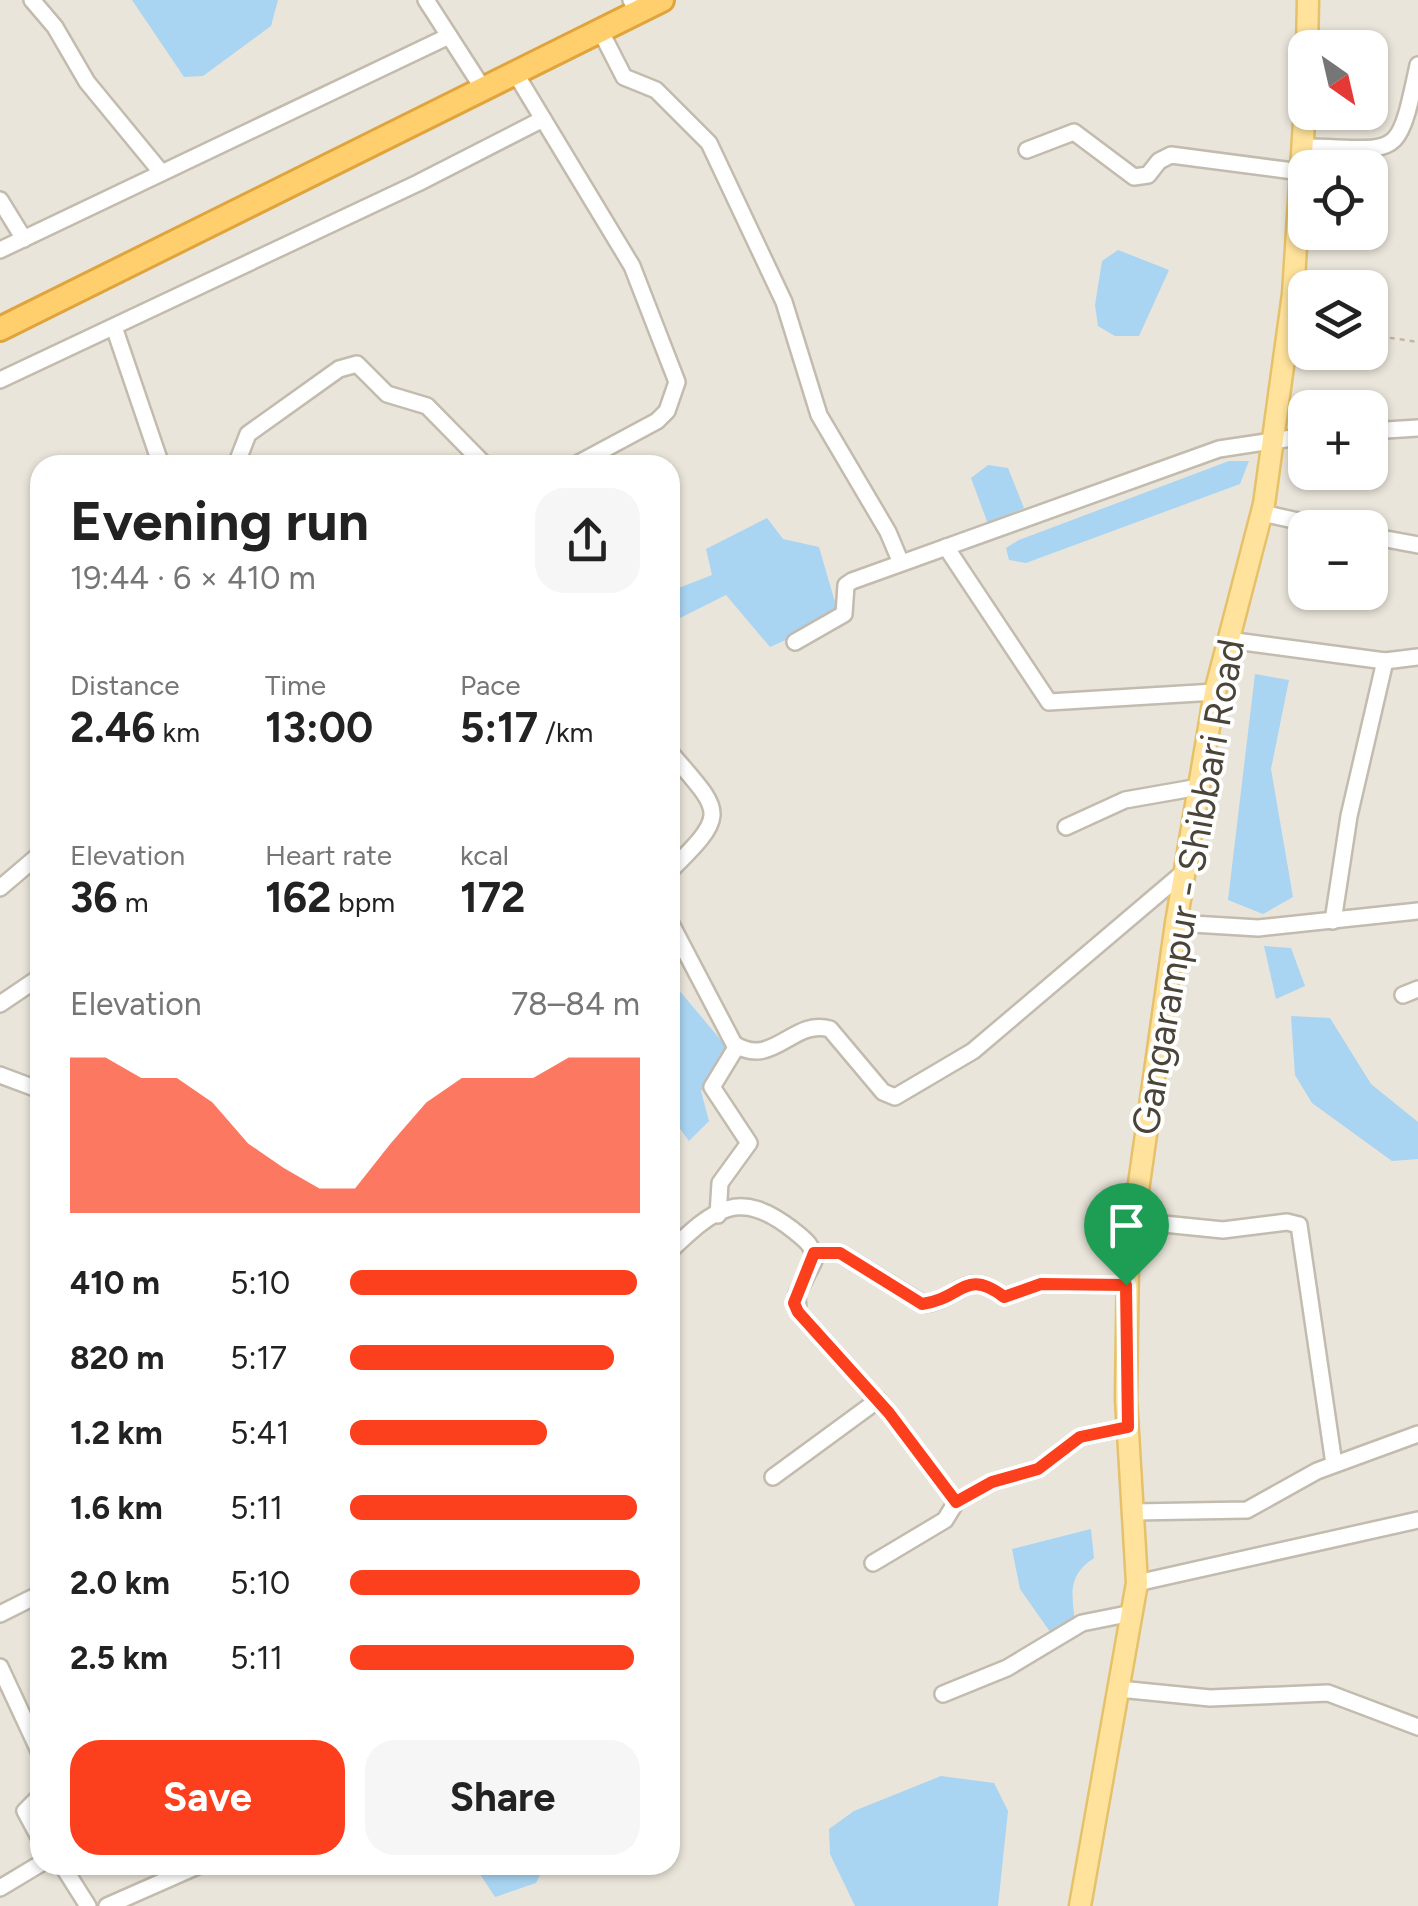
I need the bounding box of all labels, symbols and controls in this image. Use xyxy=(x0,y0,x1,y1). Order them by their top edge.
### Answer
north arrow xyxy=(1288,30,1388,130)
map controls xyxy=(1288,30,1388,610)
button: locate xyxy=(1288,150,1388,250)
button: layers xyxy=(1288,270,1388,370)
button: + xyxy=(1288,390,1388,490)
text: Evening run xyxy=(70,488,369,554)
button: share xyxy=(535,488,640,593)
button: − xyxy=(1288,510,1388,610)
text: 19:44 · 6 × 410 m xyxy=(70,559,316,597)
street label: Gangarampur - Shibbari Road xyxy=(1122,636,1254,1138)
text: Distance xyxy=(70,668,180,702)
text: Time xyxy=(265,668,326,702)
text: Pace xyxy=(460,668,521,702)
text: 2.46 xyxy=(70,702,156,753)
text: 13:00 xyxy=(265,702,373,753)
text: 5:17 xyxy=(460,702,538,753)
text: km xyxy=(156,715,200,749)
text: /km xyxy=(538,715,593,749)
text: Elevation xyxy=(70,838,185,872)
text: Heart rate xyxy=(265,838,392,872)
text: kcal xyxy=(460,838,509,872)
text: 36 xyxy=(70,872,118,923)
text: 162 xyxy=(265,872,331,923)
text: 172 xyxy=(460,872,525,923)
text: m xyxy=(118,885,148,919)
text: bpm xyxy=(331,885,395,919)
text: Elevation xyxy=(70,985,202,1023)
text: 78–84 m xyxy=(511,985,640,1023)
pin xyxy=(1084,1183,1169,1286)
icon: arrive xyxy=(1099,1198,1154,1253)
text: 410 m xyxy=(70,1264,160,1302)
text: 5:10 xyxy=(230,1264,290,1302)
text: 820 m xyxy=(70,1339,164,1377)
text: 5:17 xyxy=(230,1339,287,1377)
text: 1.2 km xyxy=(70,1414,163,1452)
text: 5:41 xyxy=(230,1414,290,1452)
text: 1.6 km xyxy=(70,1489,163,1527)
text: 5:11 xyxy=(230,1489,283,1527)
text: 2.0 km xyxy=(70,1564,170,1602)
text: 5:10 xyxy=(230,1564,290,1602)
text: 2.5 km xyxy=(70,1639,168,1677)
text: 5:11 xyxy=(230,1639,283,1677)
button: Save xyxy=(70,1740,345,1855)
button: Share xyxy=(365,1740,640,1855)

